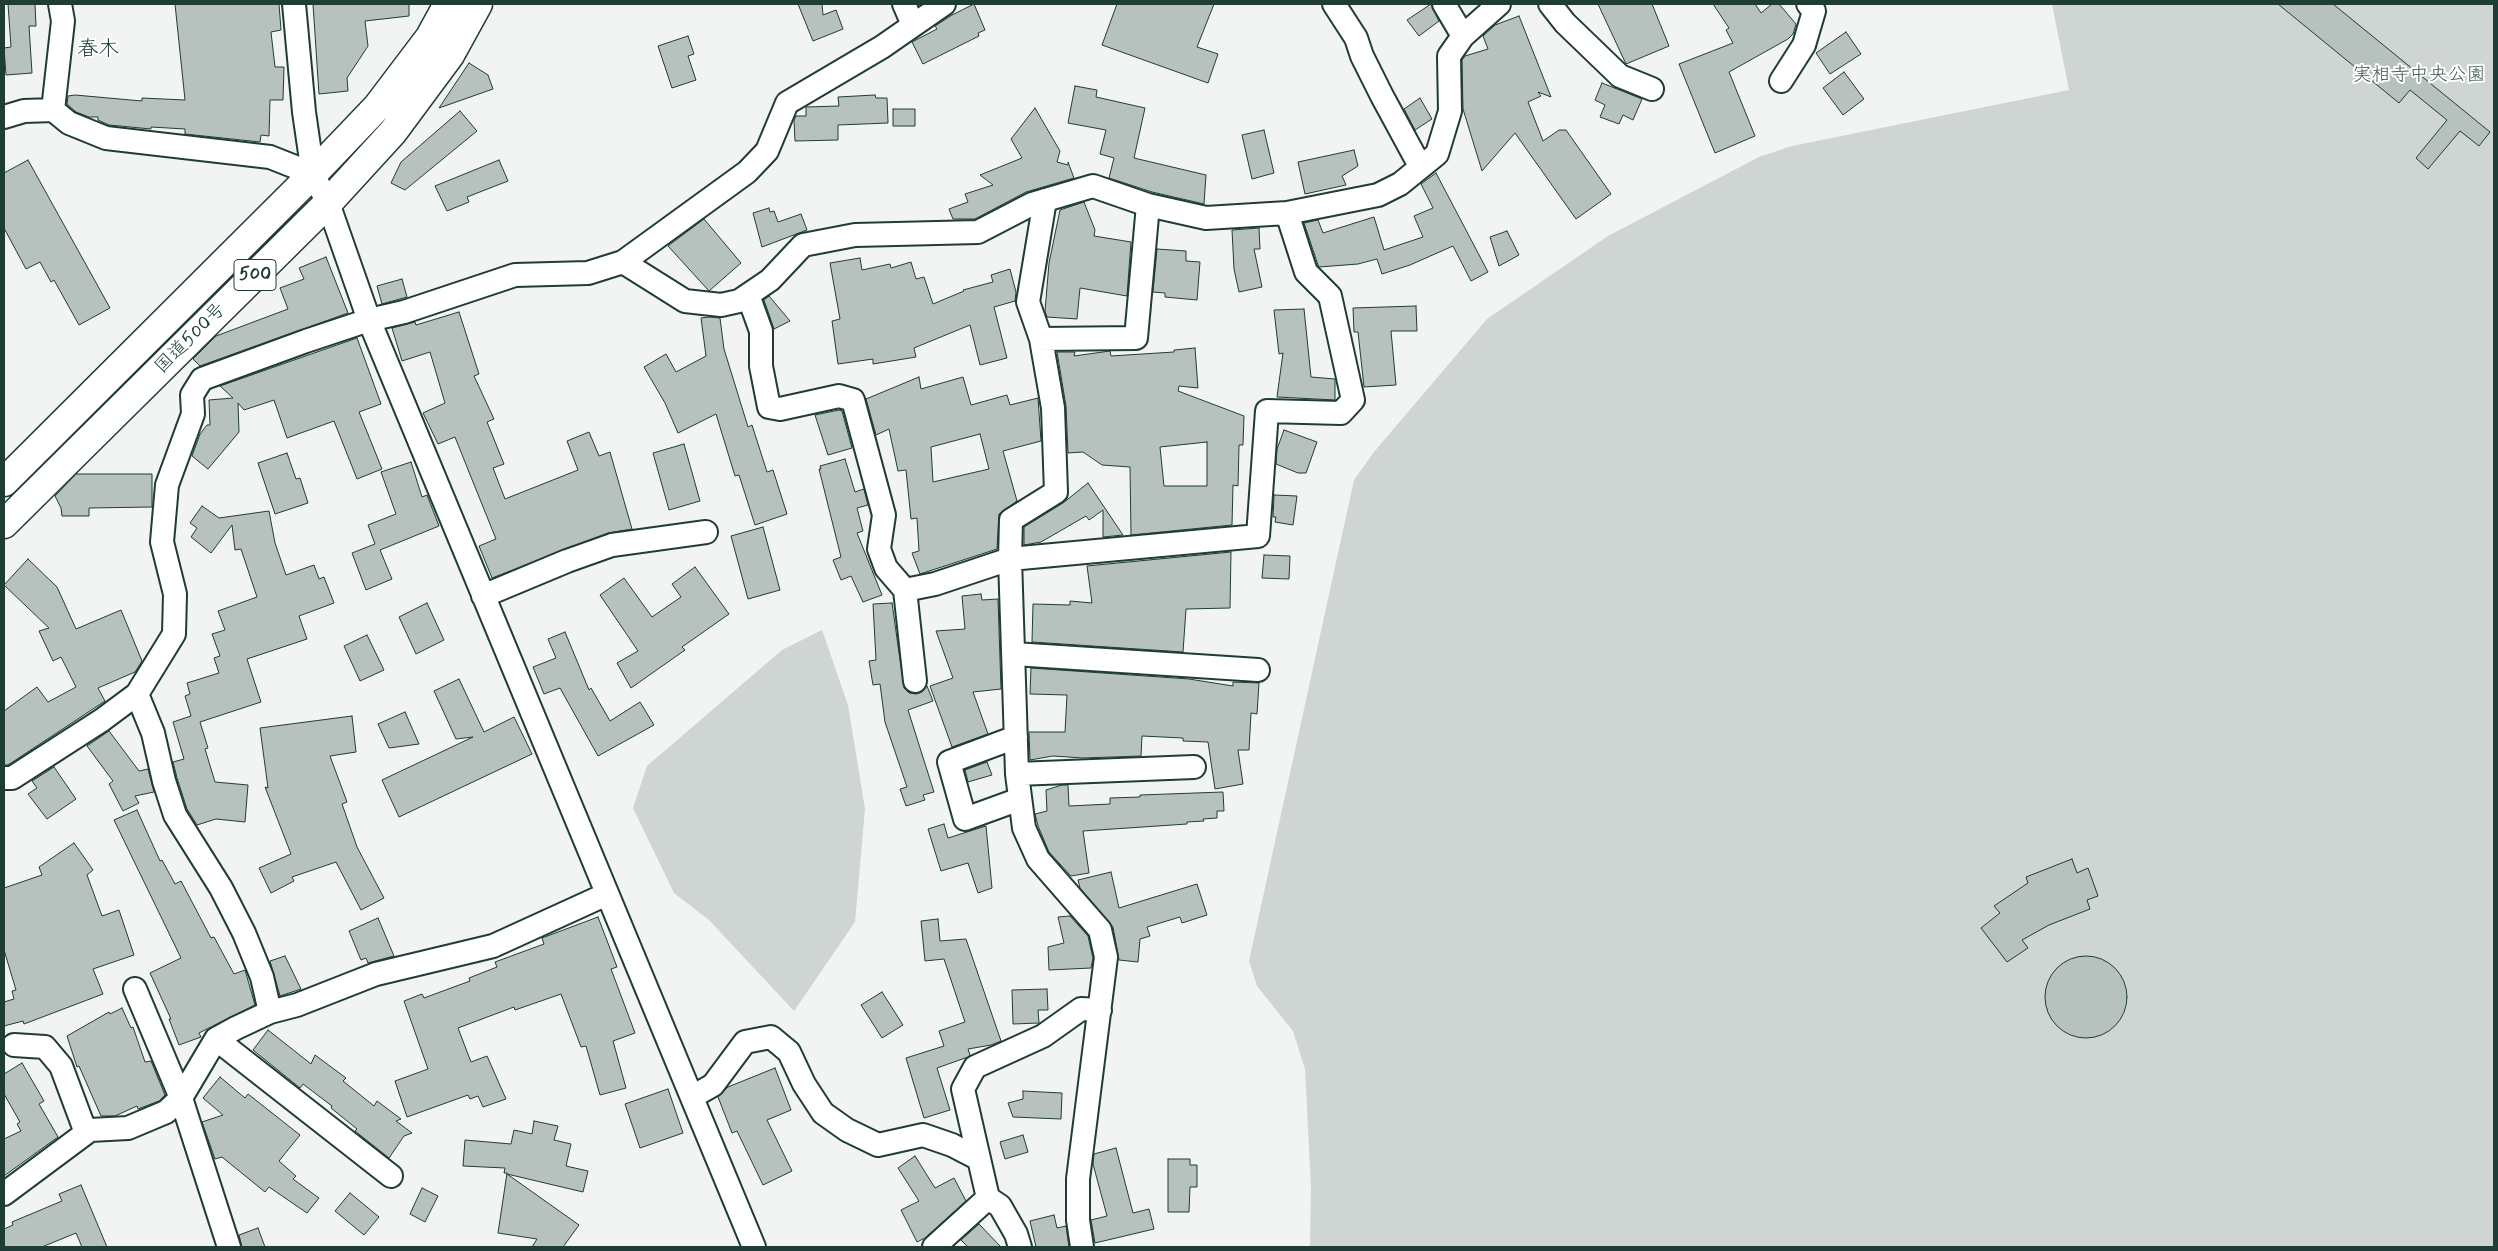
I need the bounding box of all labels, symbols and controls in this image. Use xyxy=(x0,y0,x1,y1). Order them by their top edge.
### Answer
district label: 春木 xyxy=(77,38,119,64)
park label: 実相寺中央公園 xyxy=(2353,65,2485,87)
road number: 500 xyxy=(234,260,276,290)
street label: 国道500号 xyxy=(151,299,231,379)

